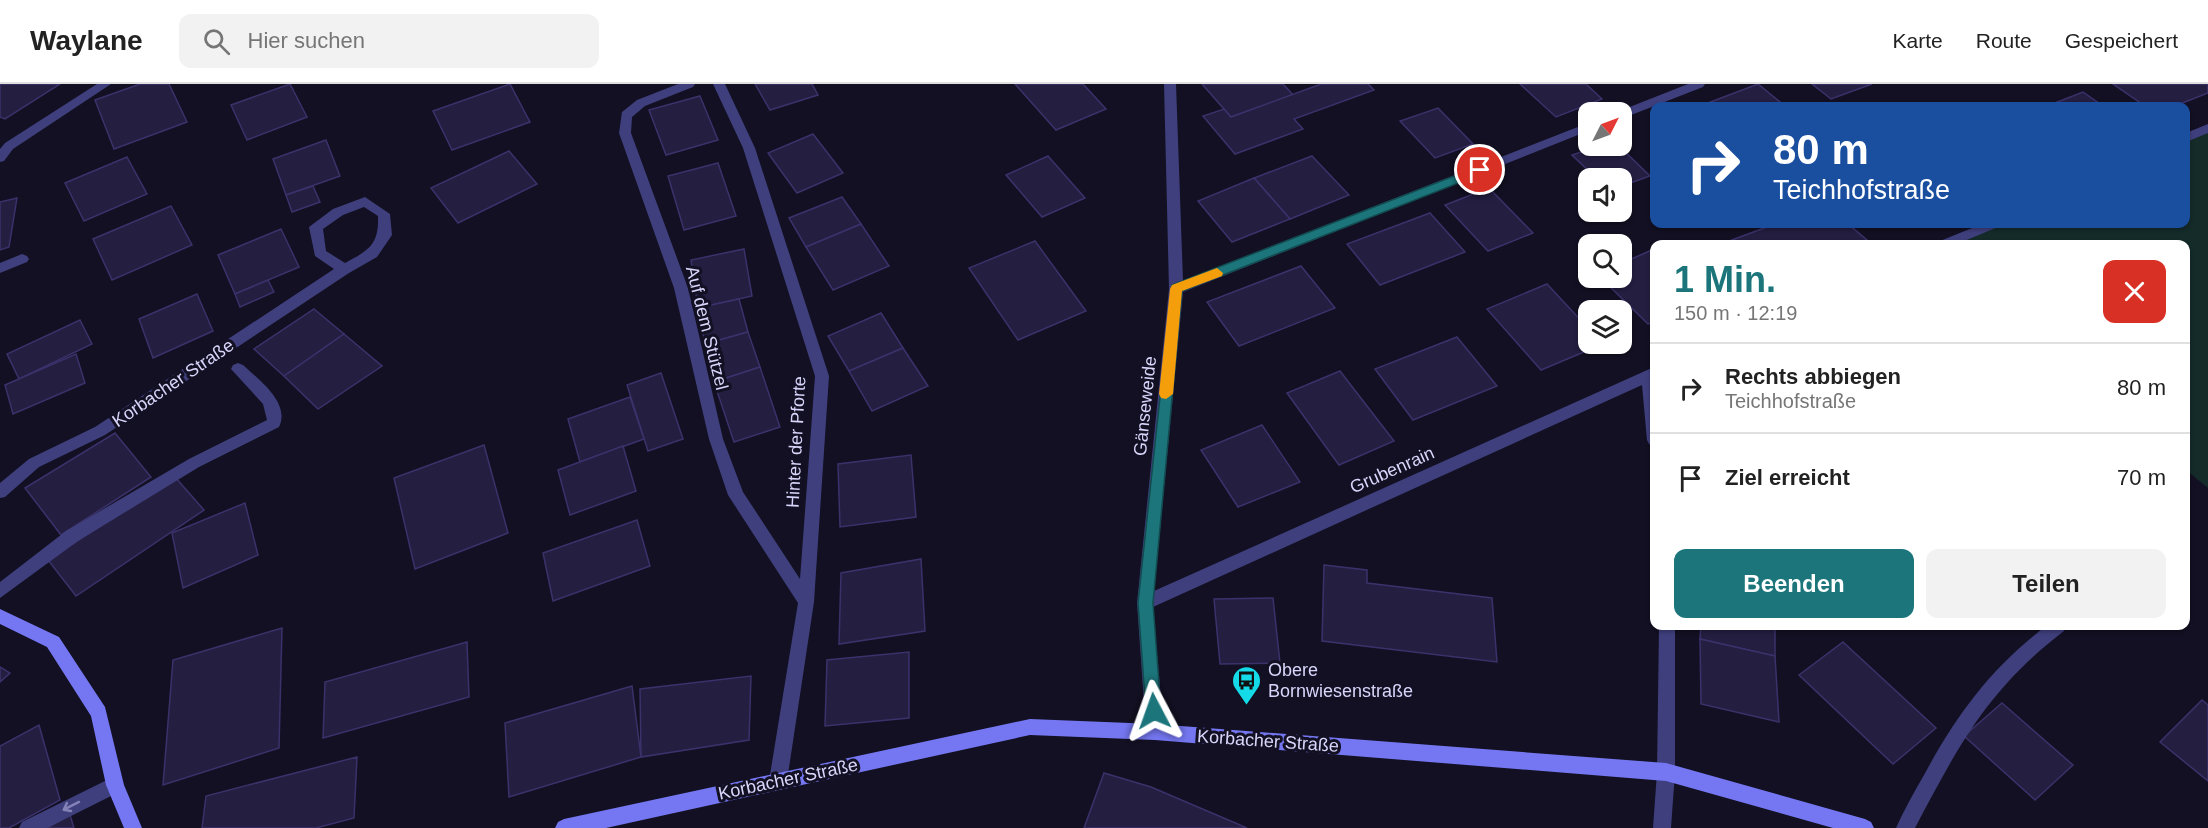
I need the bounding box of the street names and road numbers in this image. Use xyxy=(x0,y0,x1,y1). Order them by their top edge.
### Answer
street label: Auf dem Stützel xyxy=(682,264,732,392)
street label: Korbacher Straße xyxy=(109,335,237,431)
street label: Gänseweide xyxy=(1130,355,1160,457)
street label: Hinter der Pforte xyxy=(783,376,809,508)
street label: Grubenrain xyxy=(1347,443,1437,497)
street label: Korbacher Straße xyxy=(1196,726,1340,756)
street label: Korbacher Straße xyxy=(716,754,860,804)

